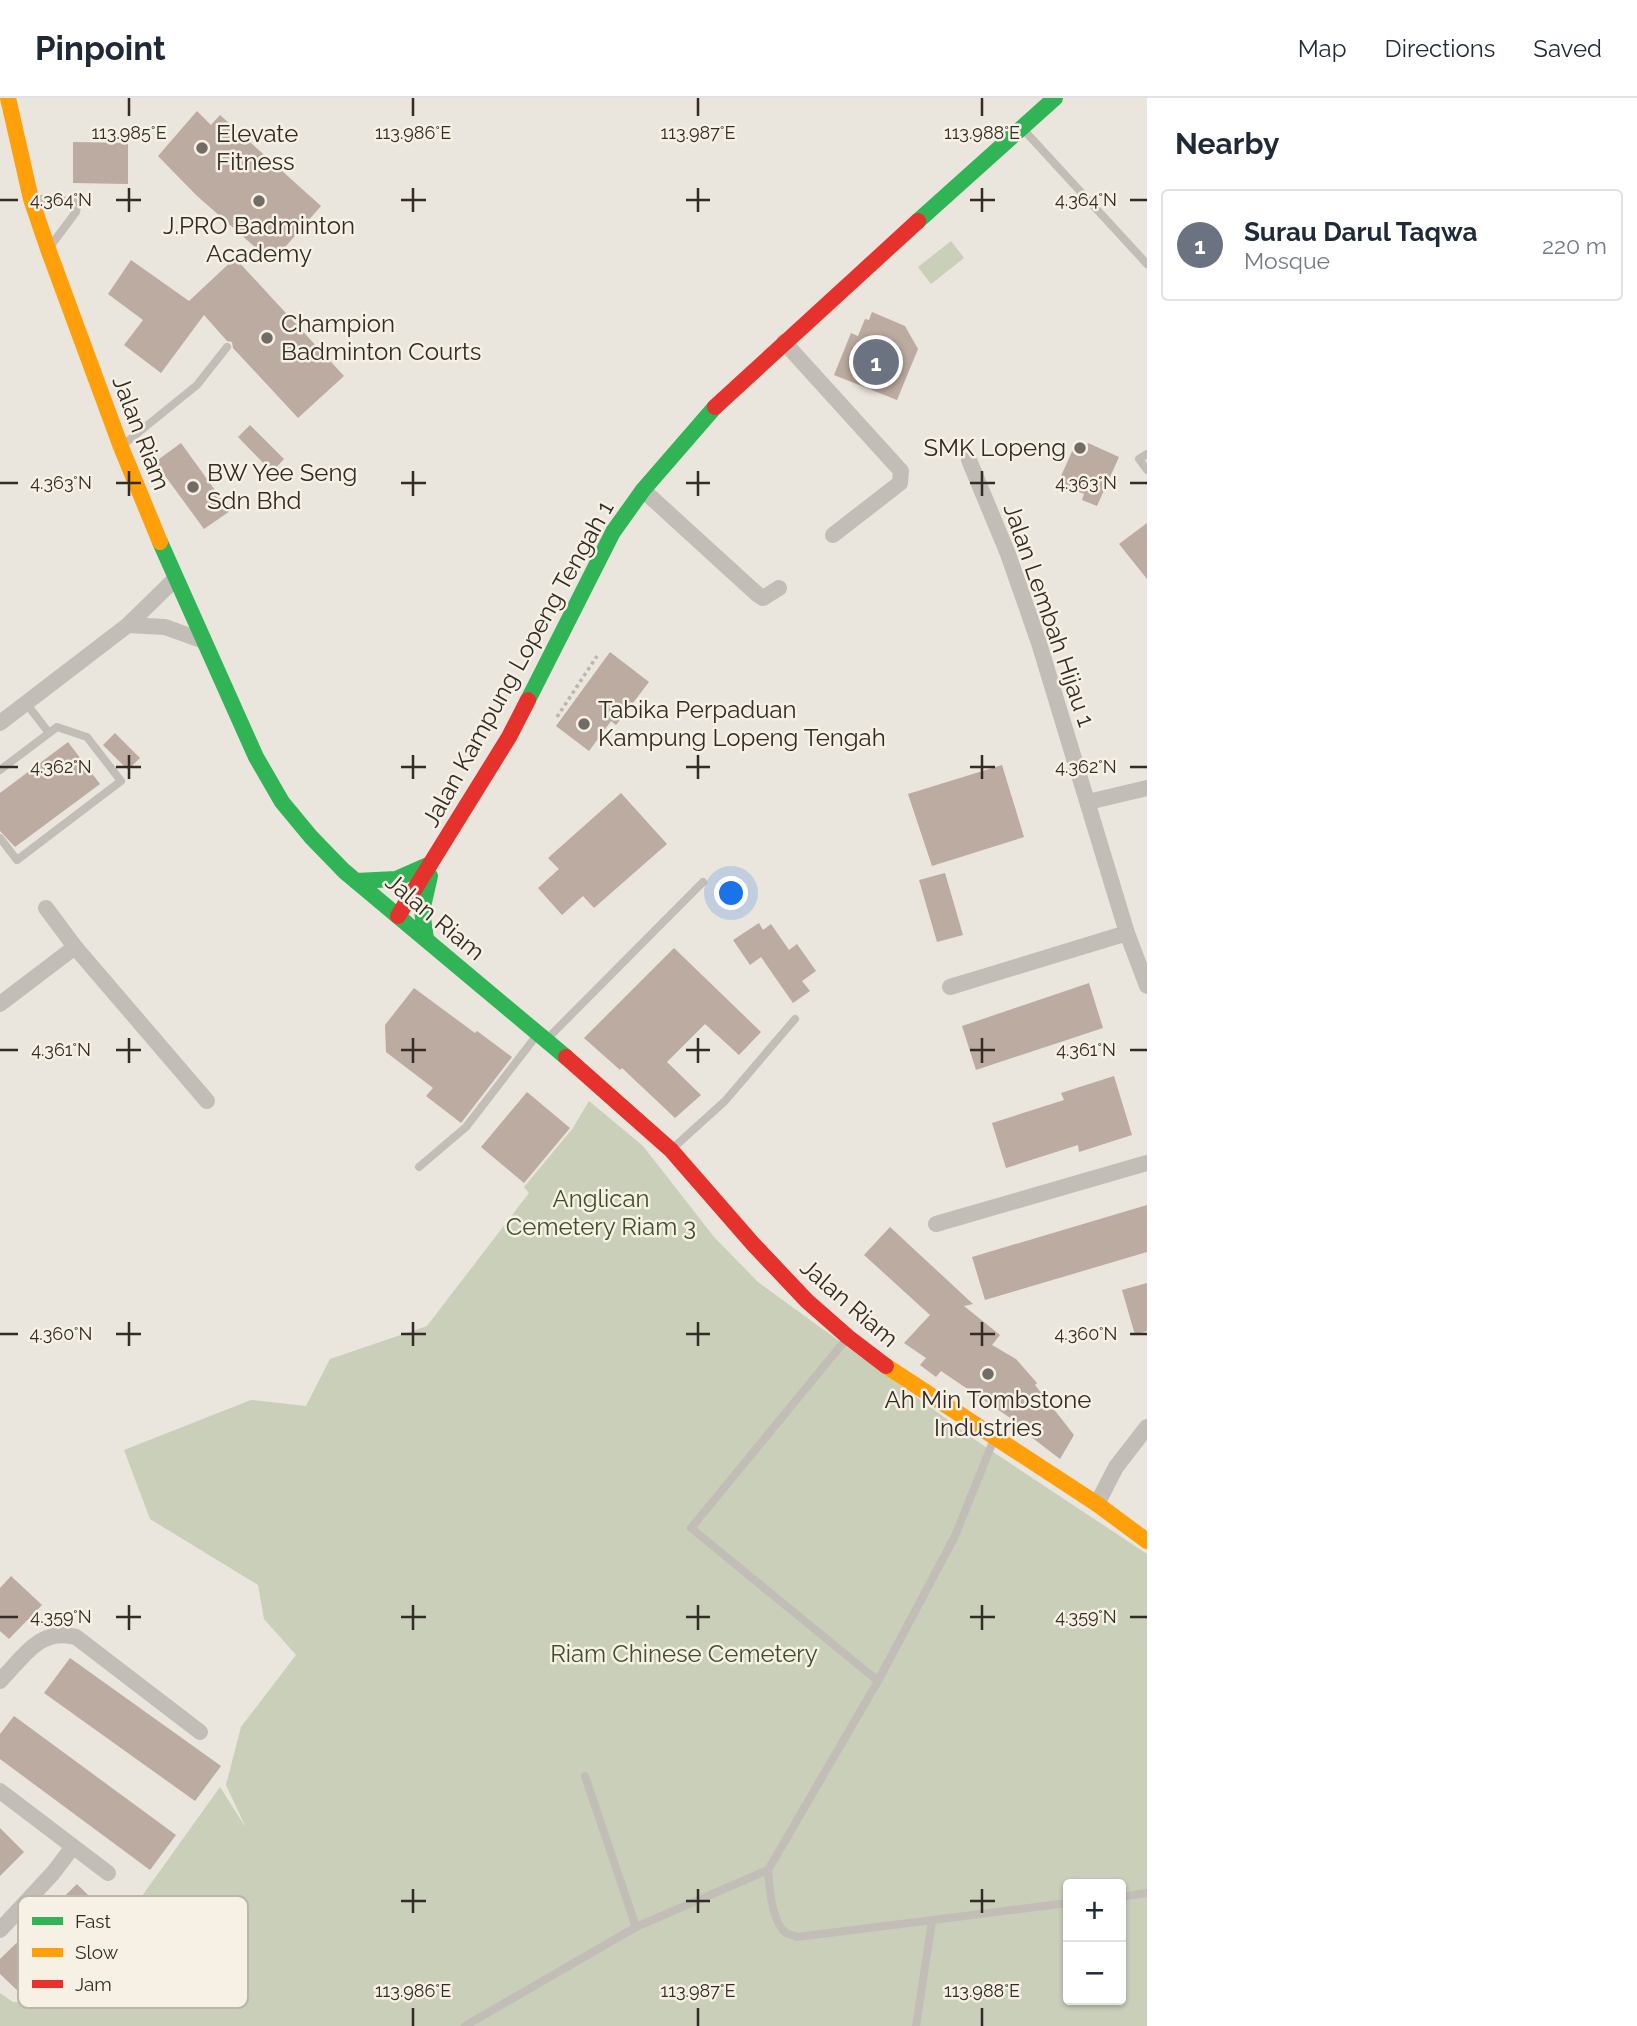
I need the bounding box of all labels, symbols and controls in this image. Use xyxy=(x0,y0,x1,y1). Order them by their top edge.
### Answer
text: Pinpoint xyxy=(35,29,166,68)
text: Map xyxy=(1298,34,1347,63)
text: Directions xyxy=(1385,34,1495,63)
text: Saved xyxy=(1533,34,1602,63)
place label: Elevate Fitness xyxy=(216,119,298,176)
text: 113.985°E xyxy=(91,122,167,143)
text: 113.986°E xyxy=(375,122,451,143)
text: 113.987°E xyxy=(660,122,736,143)
text: 113.988°E xyxy=(944,122,1020,143)
text: Nearby xyxy=(1175,126,1279,161)
marker: Elevate Fitness xyxy=(194,140,210,156)
text: 4.364°N xyxy=(30,189,92,210)
text: 4.364°N xyxy=(1055,189,1117,210)
marker: J.PRO Badminton Academy xyxy=(251,193,267,209)
place label: J.PRO Badminton Academy xyxy=(163,211,355,268)
text: Surau Darul Taqwa xyxy=(1244,217,1477,247)
text: 1 xyxy=(1194,232,1206,259)
text: 220 m xyxy=(1542,232,1607,259)
text: Mosque xyxy=(1244,247,1330,274)
place label: Champion Badminton Courts xyxy=(281,309,481,366)
marker: Champion Badminton Courts xyxy=(259,330,275,346)
pin: 1 xyxy=(853,336,899,388)
street label: Jalan Riam xyxy=(106,372,177,494)
place label: SMK Lopeng xyxy=(923,433,1066,462)
marker: SMK Lopeng xyxy=(1072,440,1088,456)
place label: BW Yee Seng Sdn Bhd xyxy=(207,458,357,515)
text: 4.363°N xyxy=(30,472,92,493)
text: 4.363°N xyxy=(1055,472,1117,493)
marker: BW Yee Seng Sdn Bhd xyxy=(185,479,201,495)
street label: Jalan Kampung Lopeng Tengah 1 xyxy=(416,496,619,832)
street label: Jalan Lembah Hijau 1 xyxy=(998,499,1101,730)
place label: Tabika Perpaduan Kampung Lopeng Tengah xyxy=(598,695,886,752)
marker: Tabika Perpaduan Kampung Lopeng Tengah xyxy=(576,716,592,732)
text: 4.362°N xyxy=(30,756,92,777)
text: 4.362°N xyxy=(1055,756,1117,777)
street label: Jalan Riam xyxy=(380,867,491,966)
your location xyxy=(714,876,748,910)
text: 4.361°N xyxy=(31,1039,91,1060)
text: 4.361°N xyxy=(1056,1039,1116,1060)
park label: Anglican Cemetery Riam 3 xyxy=(506,1184,696,1241)
street label: Jalan Riam xyxy=(795,1252,904,1353)
text: 4.360°N xyxy=(29,1323,93,1344)
text: 4.360°N xyxy=(1054,1323,1118,1344)
marker: Ah Min Tombstone Industries xyxy=(980,1366,996,1382)
place label: Ah Min Tombstone Industries xyxy=(885,1385,1091,1442)
text: 4.359°N xyxy=(30,1606,92,1627)
text: 4.359°N xyxy=(1055,1606,1117,1627)
park label: Riam Chinese Cemetery xyxy=(550,1639,818,1668)
map controls xyxy=(1063,1879,1126,2005)
button: + xyxy=(1063,1879,1126,1942)
legend xyxy=(18,1896,248,2008)
text: Fast xyxy=(75,1910,111,1932)
text: Slow xyxy=(75,1941,119,1963)
button: − xyxy=(1063,1942,1126,2005)
text: Jam xyxy=(75,1973,112,1995)
text: 113.986°E xyxy=(375,1980,451,2001)
text: 113.987°E xyxy=(660,1980,736,2001)
text: 113.988°E xyxy=(944,1980,1020,2001)

